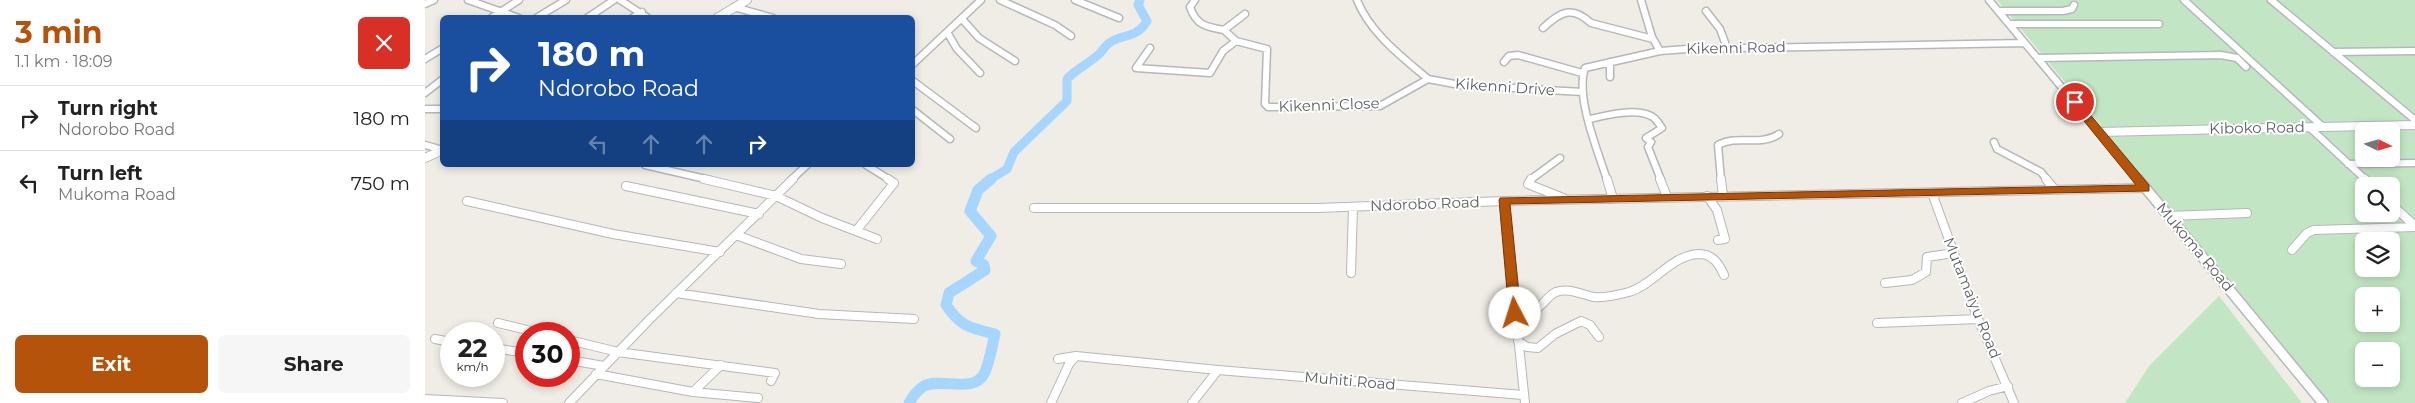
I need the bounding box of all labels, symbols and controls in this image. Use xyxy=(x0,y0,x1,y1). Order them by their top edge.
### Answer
text: 3 min xyxy=(15,14,102,51)
button: close xyxy=(358,17,410,69)
text: 180 m xyxy=(538,32,645,75)
icon: right xyxy=(455,35,520,100)
street label: Kikenni Road xyxy=(1686,37,1786,58)
text: 1.1 km · 18:09 xyxy=(15,52,113,71)
street label: Kikenni Drive xyxy=(1455,74,1556,99)
text: Ndorobo Road xyxy=(538,75,699,102)
pin xyxy=(2054,81,2096,123)
icon: arrive xyxy=(2061,88,2089,116)
street label: Kikenni Close xyxy=(1278,93,1380,116)
text: Turn right xyxy=(58,97,158,120)
icon: right xyxy=(15,104,43,132)
text: 180 m xyxy=(353,107,410,130)
street label: Kiboko Road xyxy=(2209,117,2305,138)
text: Ndorobo Road xyxy=(58,120,175,139)
north arrow xyxy=(2355,122,2400,168)
map controls xyxy=(2355,122,2400,387)
icon: left xyxy=(584,130,612,158)
icon: ahead xyxy=(637,130,665,158)
icon: ahead xyxy=(690,130,718,158)
icon: right xyxy=(743,130,771,158)
text: Turn left xyxy=(58,162,143,185)
icon: left xyxy=(15,169,43,197)
text: 750 m xyxy=(351,172,410,195)
button: search xyxy=(2355,177,2400,222)
text: Mukoma Road xyxy=(58,185,176,204)
street label: Ndorobo Road xyxy=(1370,192,1480,215)
street label: Mukoma Road xyxy=(2153,198,2238,295)
button: layers xyxy=(2355,232,2400,277)
street label: Mutamaiyu Road xyxy=(1939,234,2005,361)
position arrow xyxy=(1488,286,1540,338)
button: + xyxy=(2355,287,2400,332)
speed limit sign: 30 xyxy=(515,322,580,387)
text: 22 xyxy=(458,333,487,363)
button: Exit xyxy=(15,335,208,393)
button: Share xyxy=(218,335,410,393)
button: − xyxy=(2355,342,2400,387)
text: km/h xyxy=(456,359,489,374)
street label: Muhiti Road xyxy=(1304,367,1397,394)

